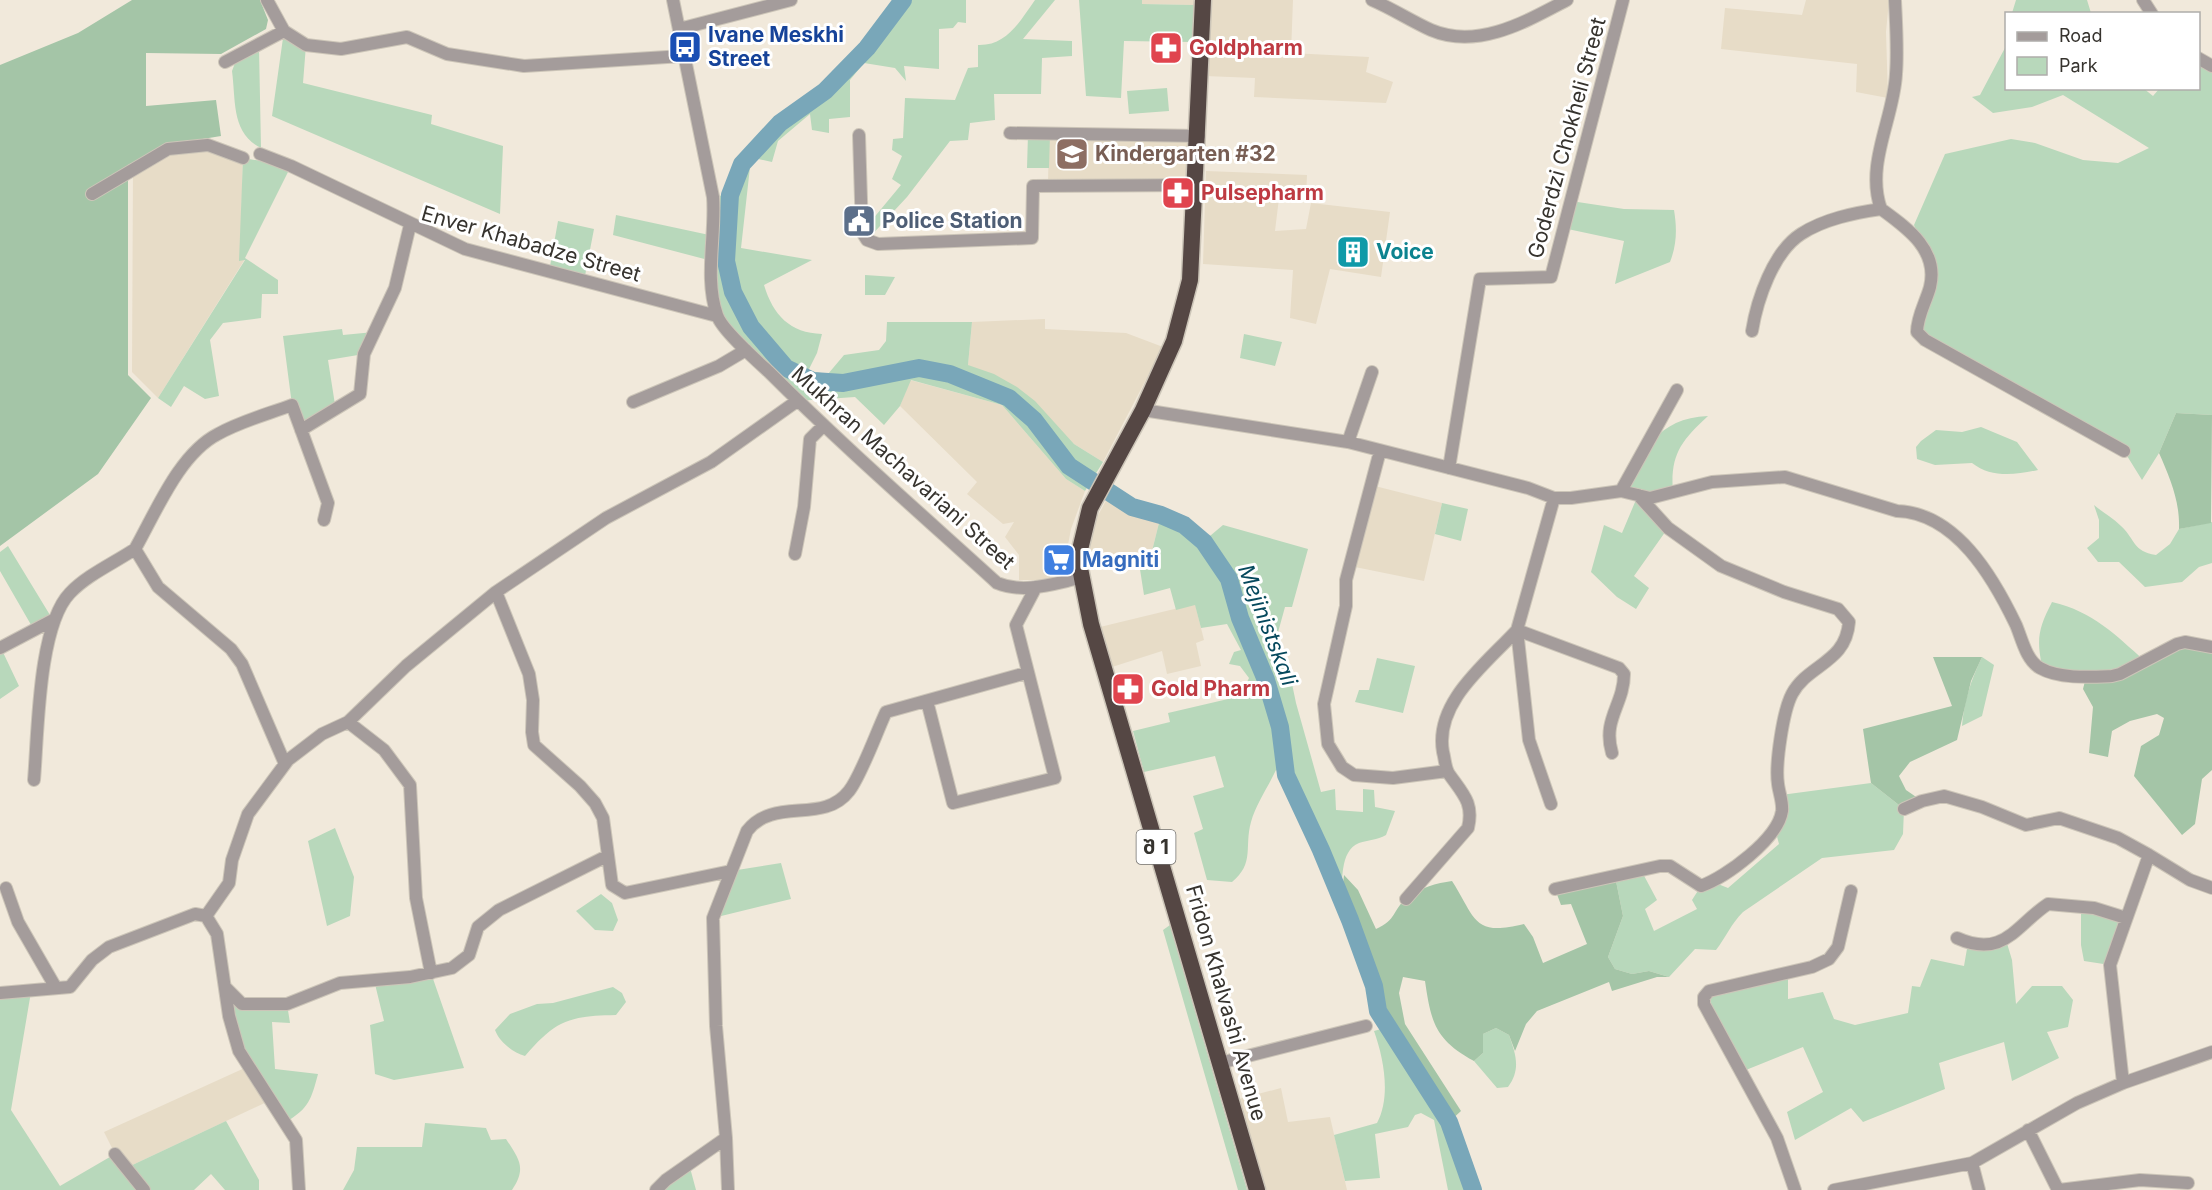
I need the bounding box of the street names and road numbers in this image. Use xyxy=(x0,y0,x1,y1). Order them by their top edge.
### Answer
street label: Goderdzi Chokheli Street xyxy=(1522,15,1611,261)
street label: Enver Khabadze Street xyxy=(419,200,644,287)
street label: Mukhran Machavariani Street xyxy=(787,361,1020,574)
road number: შ 1 xyxy=(1136,830,1176,864)
street label: Fridon Khalvashi Avenue xyxy=(1181,882,1272,1124)

